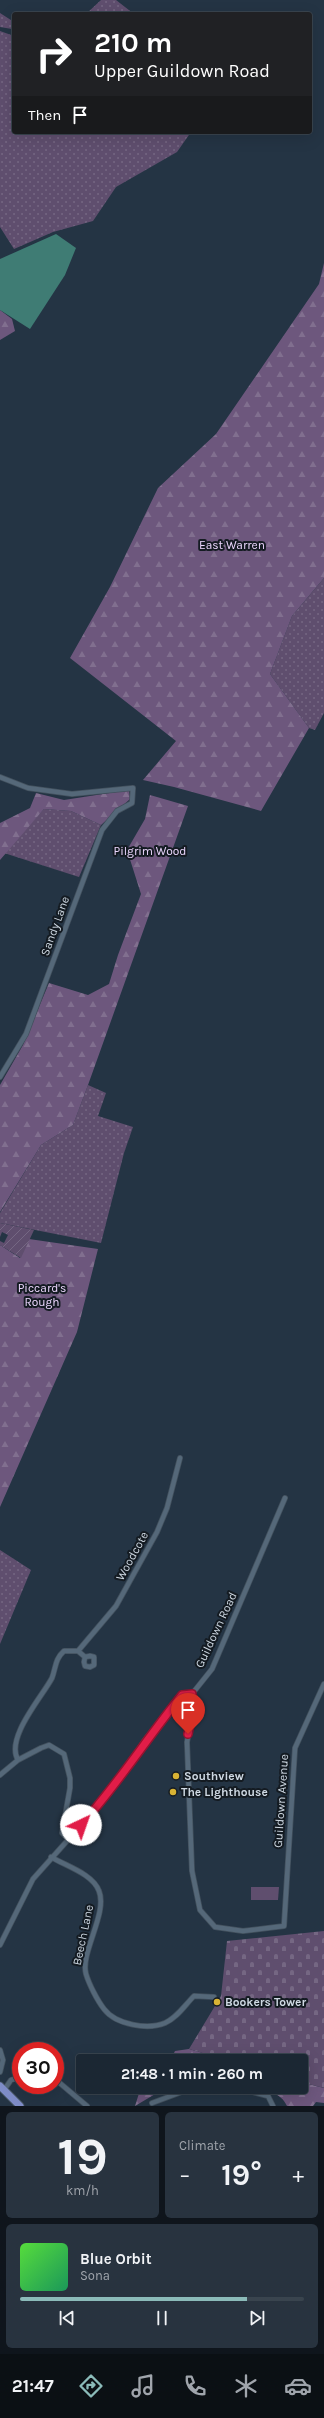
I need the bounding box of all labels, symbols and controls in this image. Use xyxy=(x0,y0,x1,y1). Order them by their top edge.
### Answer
text: 210 m xyxy=(94,26,172,59)
icon: right xyxy=(28,28,80,80)
text: Upper Guildown Road xyxy=(94,60,270,82)
icon: arrive xyxy=(69,104,91,126)
text: Then xyxy=(28,106,61,124)
park label: East Warren xyxy=(199,538,265,552)
park label: Pilgrim Wood xyxy=(114,844,186,858)
street label: Sandy Lane xyxy=(38,894,72,958)
park label: Piccard's Rough xyxy=(18,1281,66,1309)
street label: Woodcote xyxy=(113,1529,151,1583)
street label: Guildown Road xyxy=(192,1590,240,1670)
pin xyxy=(171,1693,205,1734)
icon: arrive xyxy=(177,1699,199,1721)
street label: Guildown Avenue xyxy=(271,1754,291,1848)
place label: Southview xyxy=(184,1769,244,1783)
marker: Southview xyxy=(171,1771,181,1781)
place label: The Lighthouse xyxy=(181,1785,268,1799)
marker: The Lighthouse xyxy=(168,1787,178,1797)
position arrow xyxy=(60,1804,102,1846)
street label: Beech Lane xyxy=(70,1903,96,1967)
place label: Bookers Tower xyxy=(225,1995,306,2009)
marker: Bookers Tower xyxy=(212,1997,222,2007)
speed limit sign: 30 xyxy=(12,2042,64,2094)
text: 21:48 · 1 min · 260 m xyxy=(121,2065,263,2083)
text: 19 xyxy=(57,2126,108,2187)
text: Climate xyxy=(179,2138,225,2153)
text: 19° xyxy=(221,2157,262,2193)
text: − xyxy=(179,2162,191,2188)
text: + xyxy=(292,2162,304,2188)
text: km/h xyxy=(66,2183,99,2198)
text: Blue Orbit xyxy=(80,2250,152,2268)
text: Sona xyxy=(80,2268,110,2283)
icon: previous xyxy=(56,2307,78,2329)
icon: pause xyxy=(151,2307,173,2329)
icon: next xyxy=(246,2307,268,2329)
icon: directions xyxy=(77,2372,105,2400)
icon: music xyxy=(129,2372,157,2400)
icon: phone xyxy=(181,2372,209,2400)
icon: climate xyxy=(232,2372,260,2400)
icon: car xyxy=(284,2372,312,2400)
text: 21:47 xyxy=(12,2375,54,2397)

